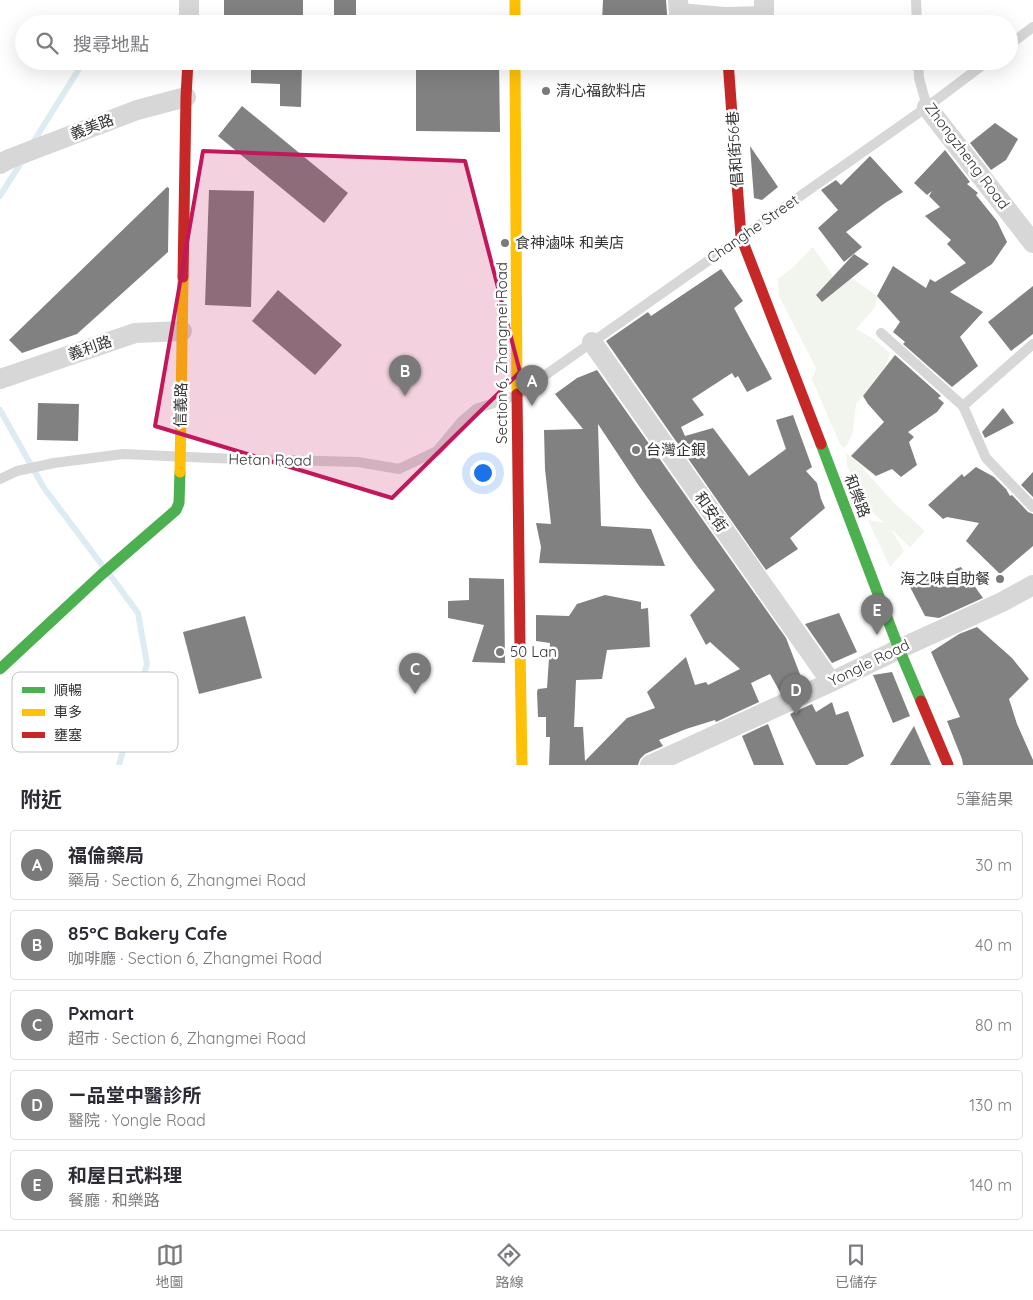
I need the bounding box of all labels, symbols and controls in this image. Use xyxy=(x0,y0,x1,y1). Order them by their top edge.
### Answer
search box xyxy=(15,15,1018,70)
icon: search xyxy=(33,29,61,57)
text: 搜尋地點 xyxy=(73,32,149,56)
place label: 清心福飲料店 xyxy=(556,81,646,100)
marker: 清心福飲料店 xyxy=(540,85,552,97)
street label: Zhongzheng Road xyxy=(921,99,1014,213)
street label: 義美路 xyxy=(67,110,116,143)
street label: 倡和街56巷 xyxy=(722,110,747,188)
street label: Changhe Street xyxy=(703,190,802,267)
place label: 食神滷味 和美店 xyxy=(515,233,624,252)
marker: 食神滷味 和美店 xyxy=(499,237,511,249)
street label: Section 6, Zhangmei Road xyxy=(492,262,511,444)
street label: 義利路 xyxy=(65,331,114,364)
pin: B xyxy=(389,355,421,396)
pin: A xyxy=(516,365,548,406)
street label: 信義路 xyxy=(171,382,190,428)
place label: 台灣企銀 xyxy=(646,440,706,459)
marker: 台灣企銀 xyxy=(630,444,642,456)
street label: Hetan Road xyxy=(228,449,312,470)
your location xyxy=(470,460,496,486)
street label: 和樂路 xyxy=(841,471,874,520)
street label: 和安街 xyxy=(691,488,732,536)
place label: 海之味自助餐 xyxy=(900,569,990,588)
marker: 海之味自助餐 xyxy=(994,573,1006,585)
pin: E xyxy=(861,594,893,635)
street label: Yongle Road xyxy=(825,635,912,690)
place label: 50 Lan xyxy=(510,642,557,661)
marker: 50 Lan xyxy=(494,646,506,658)
pin: C xyxy=(399,653,431,694)
legend xyxy=(12,672,178,752)
pin: D xyxy=(780,674,812,715)
text: 順暢 xyxy=(54,681,82,699)
text: 車多 xyxy=(54,703,82,721)
text: 壅塞 xyxy=(54,726,82,744)
text: 附近 xyxy=(20,786,62,812)
text: 5筆結果 xyxy=(956,789,1013,809)
text: 福倫藥局 xyxy=(68,843,144,867)
text: A xyxy=(32,855,42,875)
text: 30 m xyxy=(975,855,1012,875)
text: 藥局 · Section 6, Zhangmei Road xyxy=(68,870,306,890)
text: 85°C Bakery Cafe xyxy=(68,921,228,945)
text: B xyxy=(32,935,42,955)
text: 40 m xyxy=(975,935,1012,955)
text: 咖啡廳 · Section 6, Zhangmei Road xyxy=(68,948,322,968)
text: Pxmart xyxy=(68,1001,134,1025)
text: C xyxy=(32,1015,42,1035)
text: 80 m xyxy=(975,1015,1012,1035)
text: 超市 · Section 6, Zhangmei Road xyxy=(68,1028,306,1048)
text: ㄧ品堂中醫診所 xyxy=(68,1083,201,1107)
text: D xyxy=(31,1095,43,1115)
text: 130 m xyxy=(969,1095,1012,1115)
text: 醫院 · Yongle Road xyxy=(68,1110,206,1130)
text: 和屋日式料理 xyxy=(68,1163,182,1187)
text: E xyxy=(32,1175,42,1195)
text: 140 m xyxy=(969,1175,1012,1195)
text: 餐廳 · 和樂路 xyxy=(68,1190,160,1210)
tab: 地圖 xyxy=(156,1241,184,1291)
tab: 路線 xyxy=(495,1241,523,1291)
tab: 已儲存 xyxy=(835,1241,877,1291)

